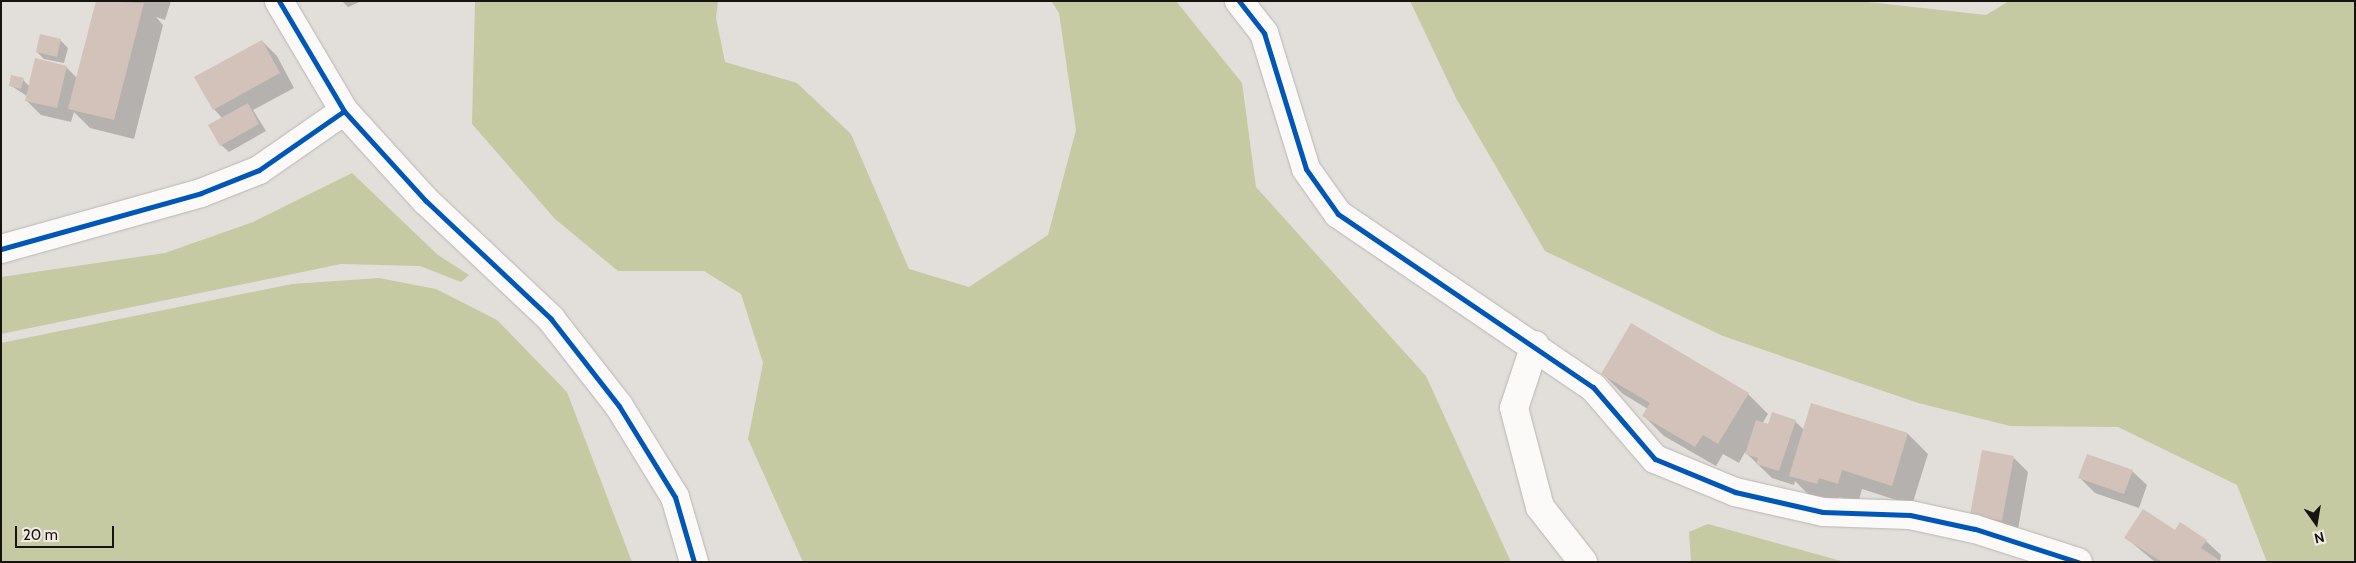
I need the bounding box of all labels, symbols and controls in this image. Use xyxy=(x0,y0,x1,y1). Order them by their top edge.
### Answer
north arrow xyxy=(2291,498,2341,548)
scale bar xyxy=(18,516,116,548)
text: 20 m xyxy=(23,526,58,544)
text: N xyxy=(2313,528,2326,547)

